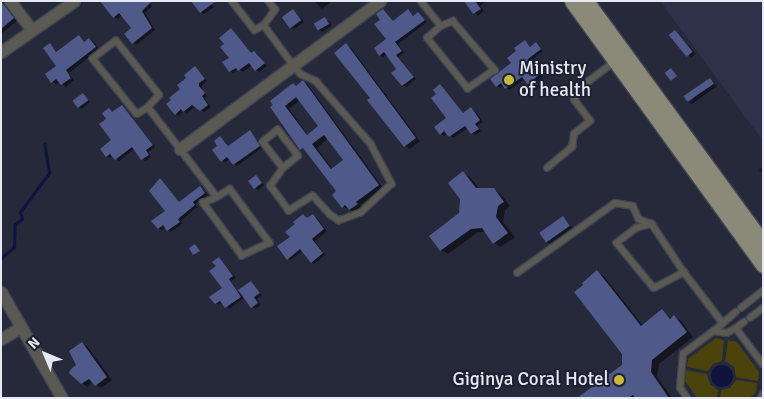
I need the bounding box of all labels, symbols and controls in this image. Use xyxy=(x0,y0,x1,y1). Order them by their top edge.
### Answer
place label: Ministry of health xyxy=(519,58,591,102)
marker: Ministry of health xyxy=(503,74,515,86)
north arrow xyxy=(20,329,70,379)
text: N xyxy=(25,334,43,352)
place label: Giginya Coral Hotel xyxy=(452,369,609,391)
marker: Giginya Coral Hotel xyxy=(613,374,625,386)

